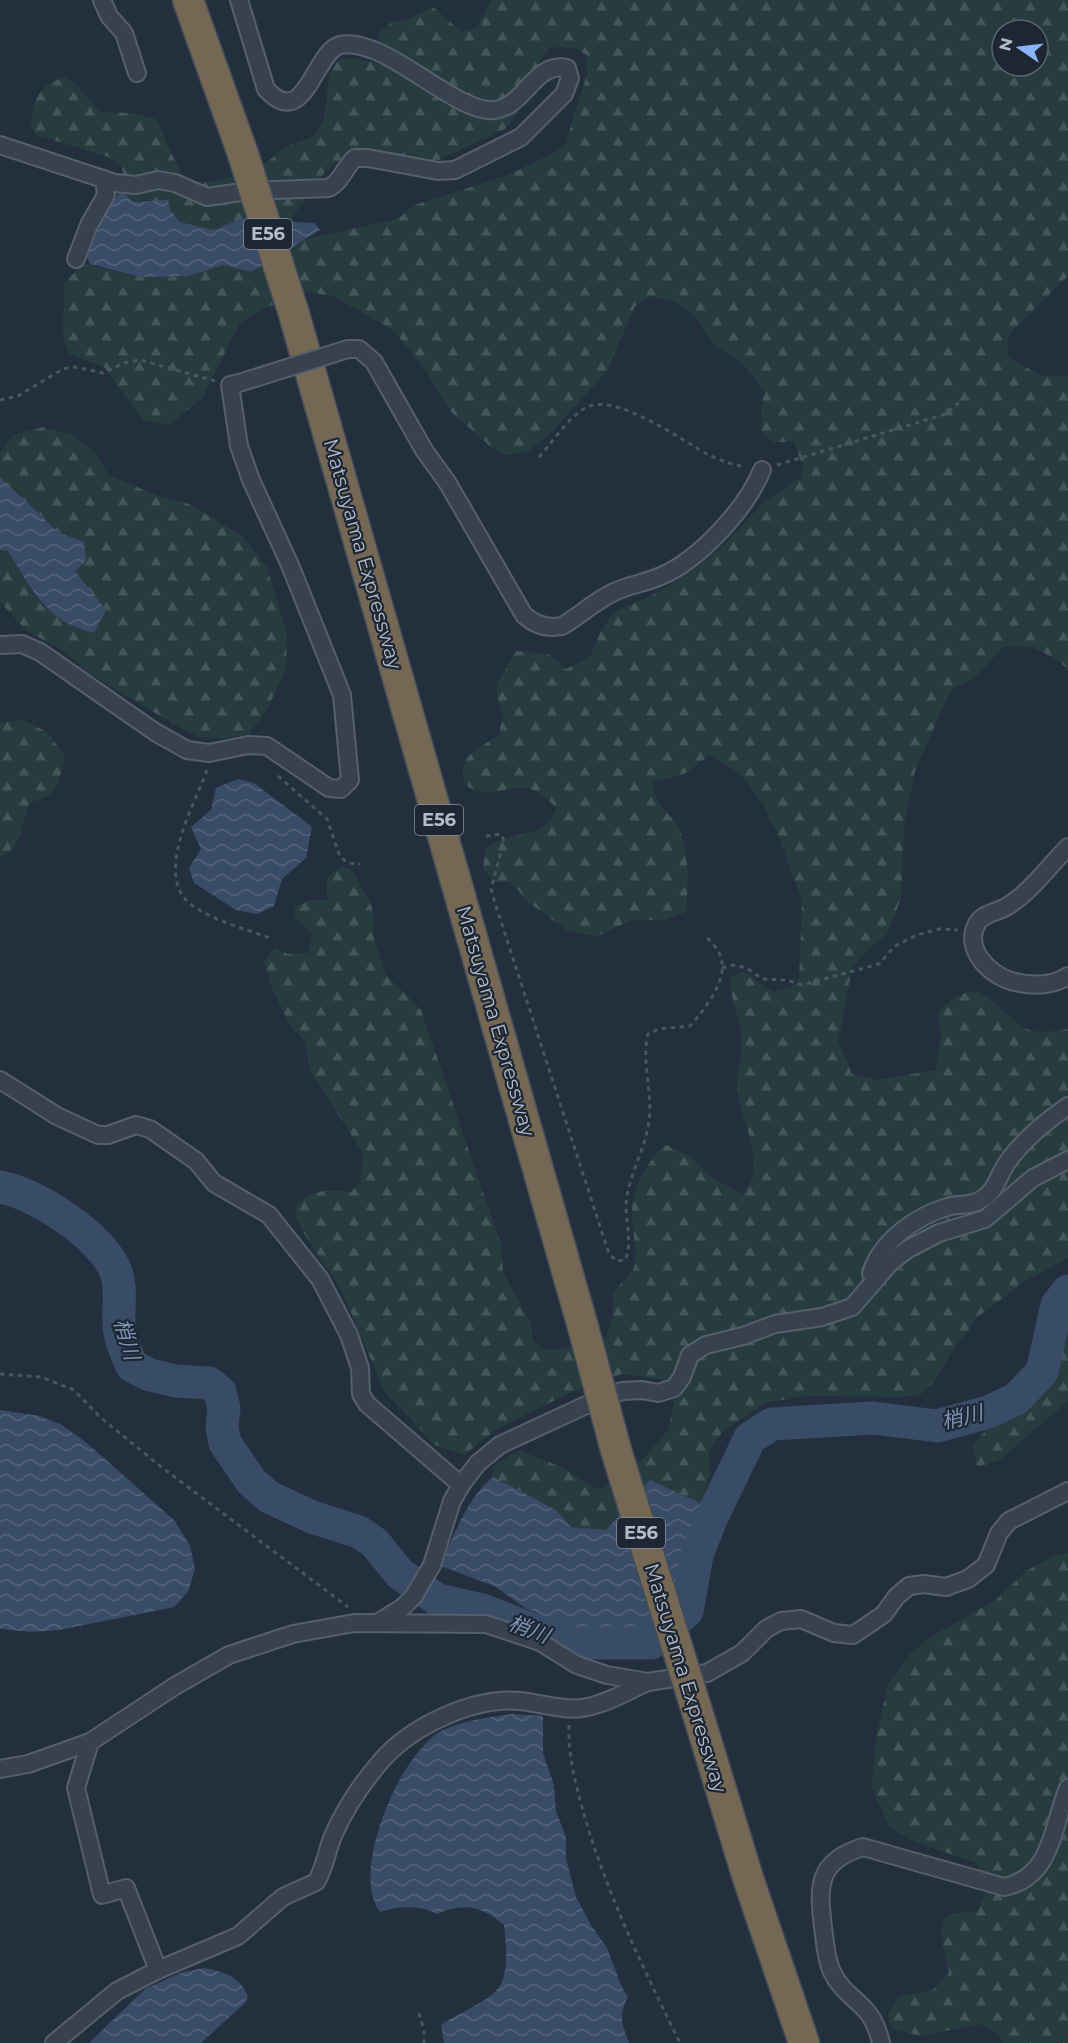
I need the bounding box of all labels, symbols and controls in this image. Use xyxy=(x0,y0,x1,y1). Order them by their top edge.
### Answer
north arrow xyxy=(990,18,1050,78)
text: N xyxy=(995,36,1017,53)
road number: E56 xyxy=(244,219,292,249)
street label: Matsuyama Expressway xyxy=(319,436,407,672)
road number: E56 xyxy=(415,805,463,835)
street label: Matsuyama Expressway xyxy=(452,903,540,1139)
water label: 梢川 xyxy=(109,1315,146,1365)
water label: 梢川 xyxy=(939,1399,987,1434)
road number: E56 xyxy=(617,1518,665,1548)
street label: Matsuyama Expressway xyxy=(640,1560,732,1796)
water label: 梢川 xyxy=(505,1610,555,1649)

